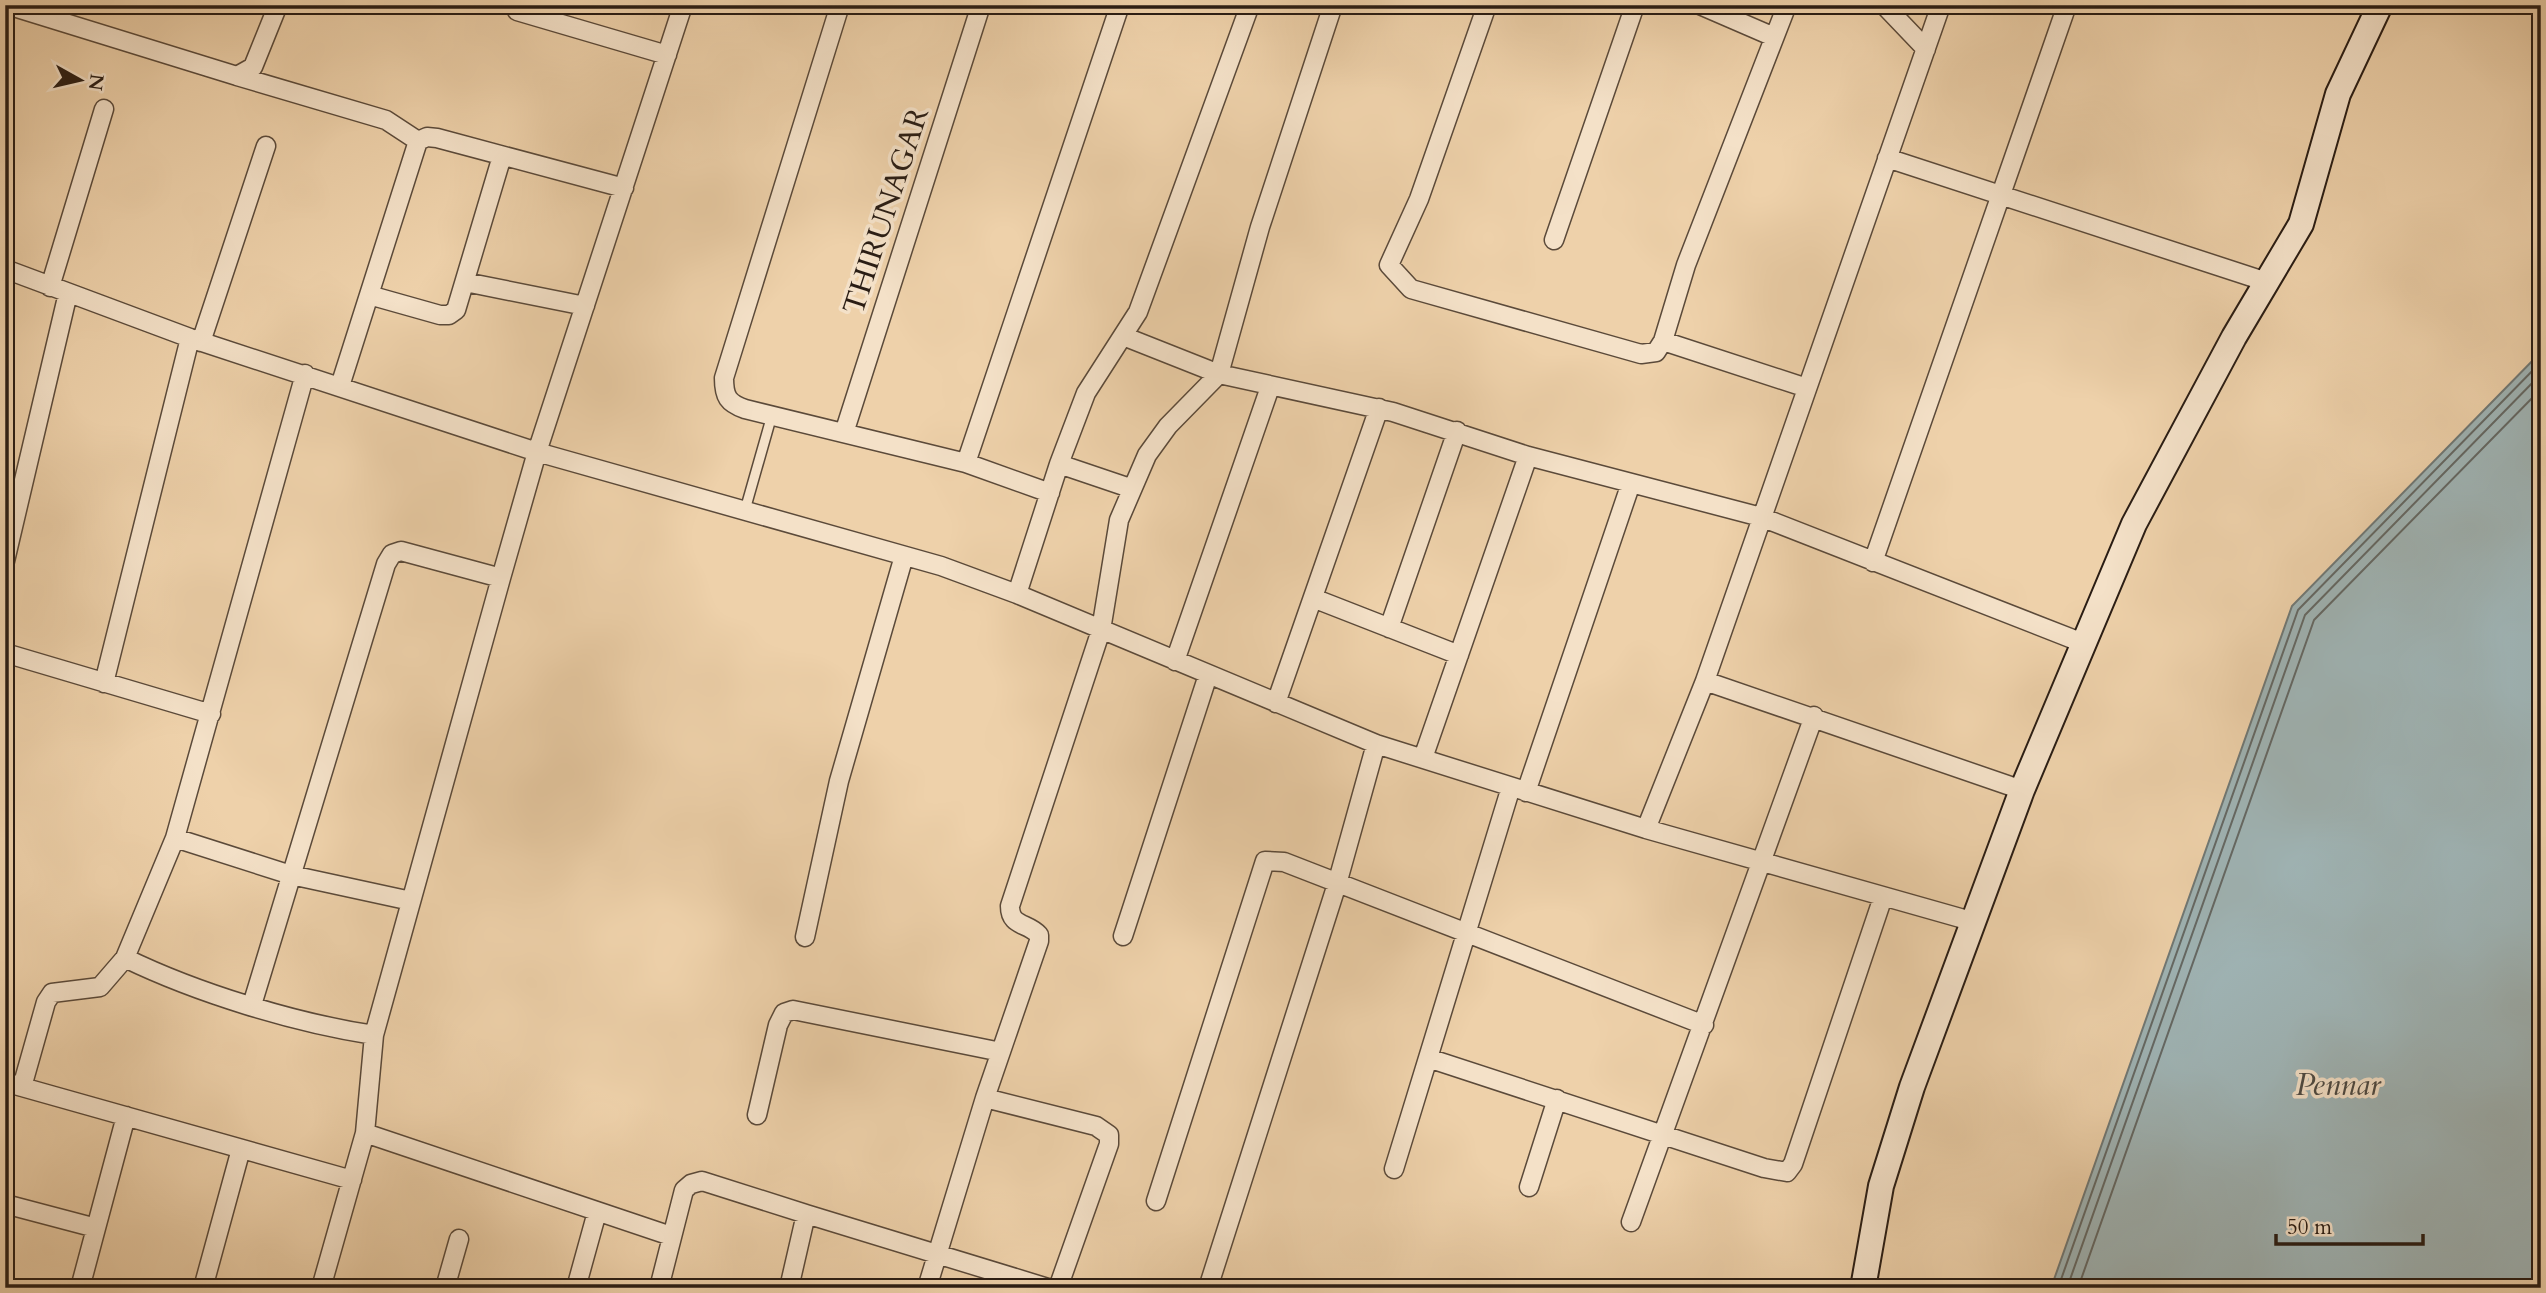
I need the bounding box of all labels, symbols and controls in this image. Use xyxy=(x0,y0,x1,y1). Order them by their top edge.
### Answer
north arrow xyxy=(46,46,116,116)
text: N xyxy=(82,72,110,93)
street label: THIRUNAGAR xyxy=(833,102,939,320)
water label: Pennar xyxy=(2295,1063,2382,1107)
scale bar xyxy=(2276,1202,2424,1246)
text: 50 m xyxy=(2287,1213,2332,1242)

